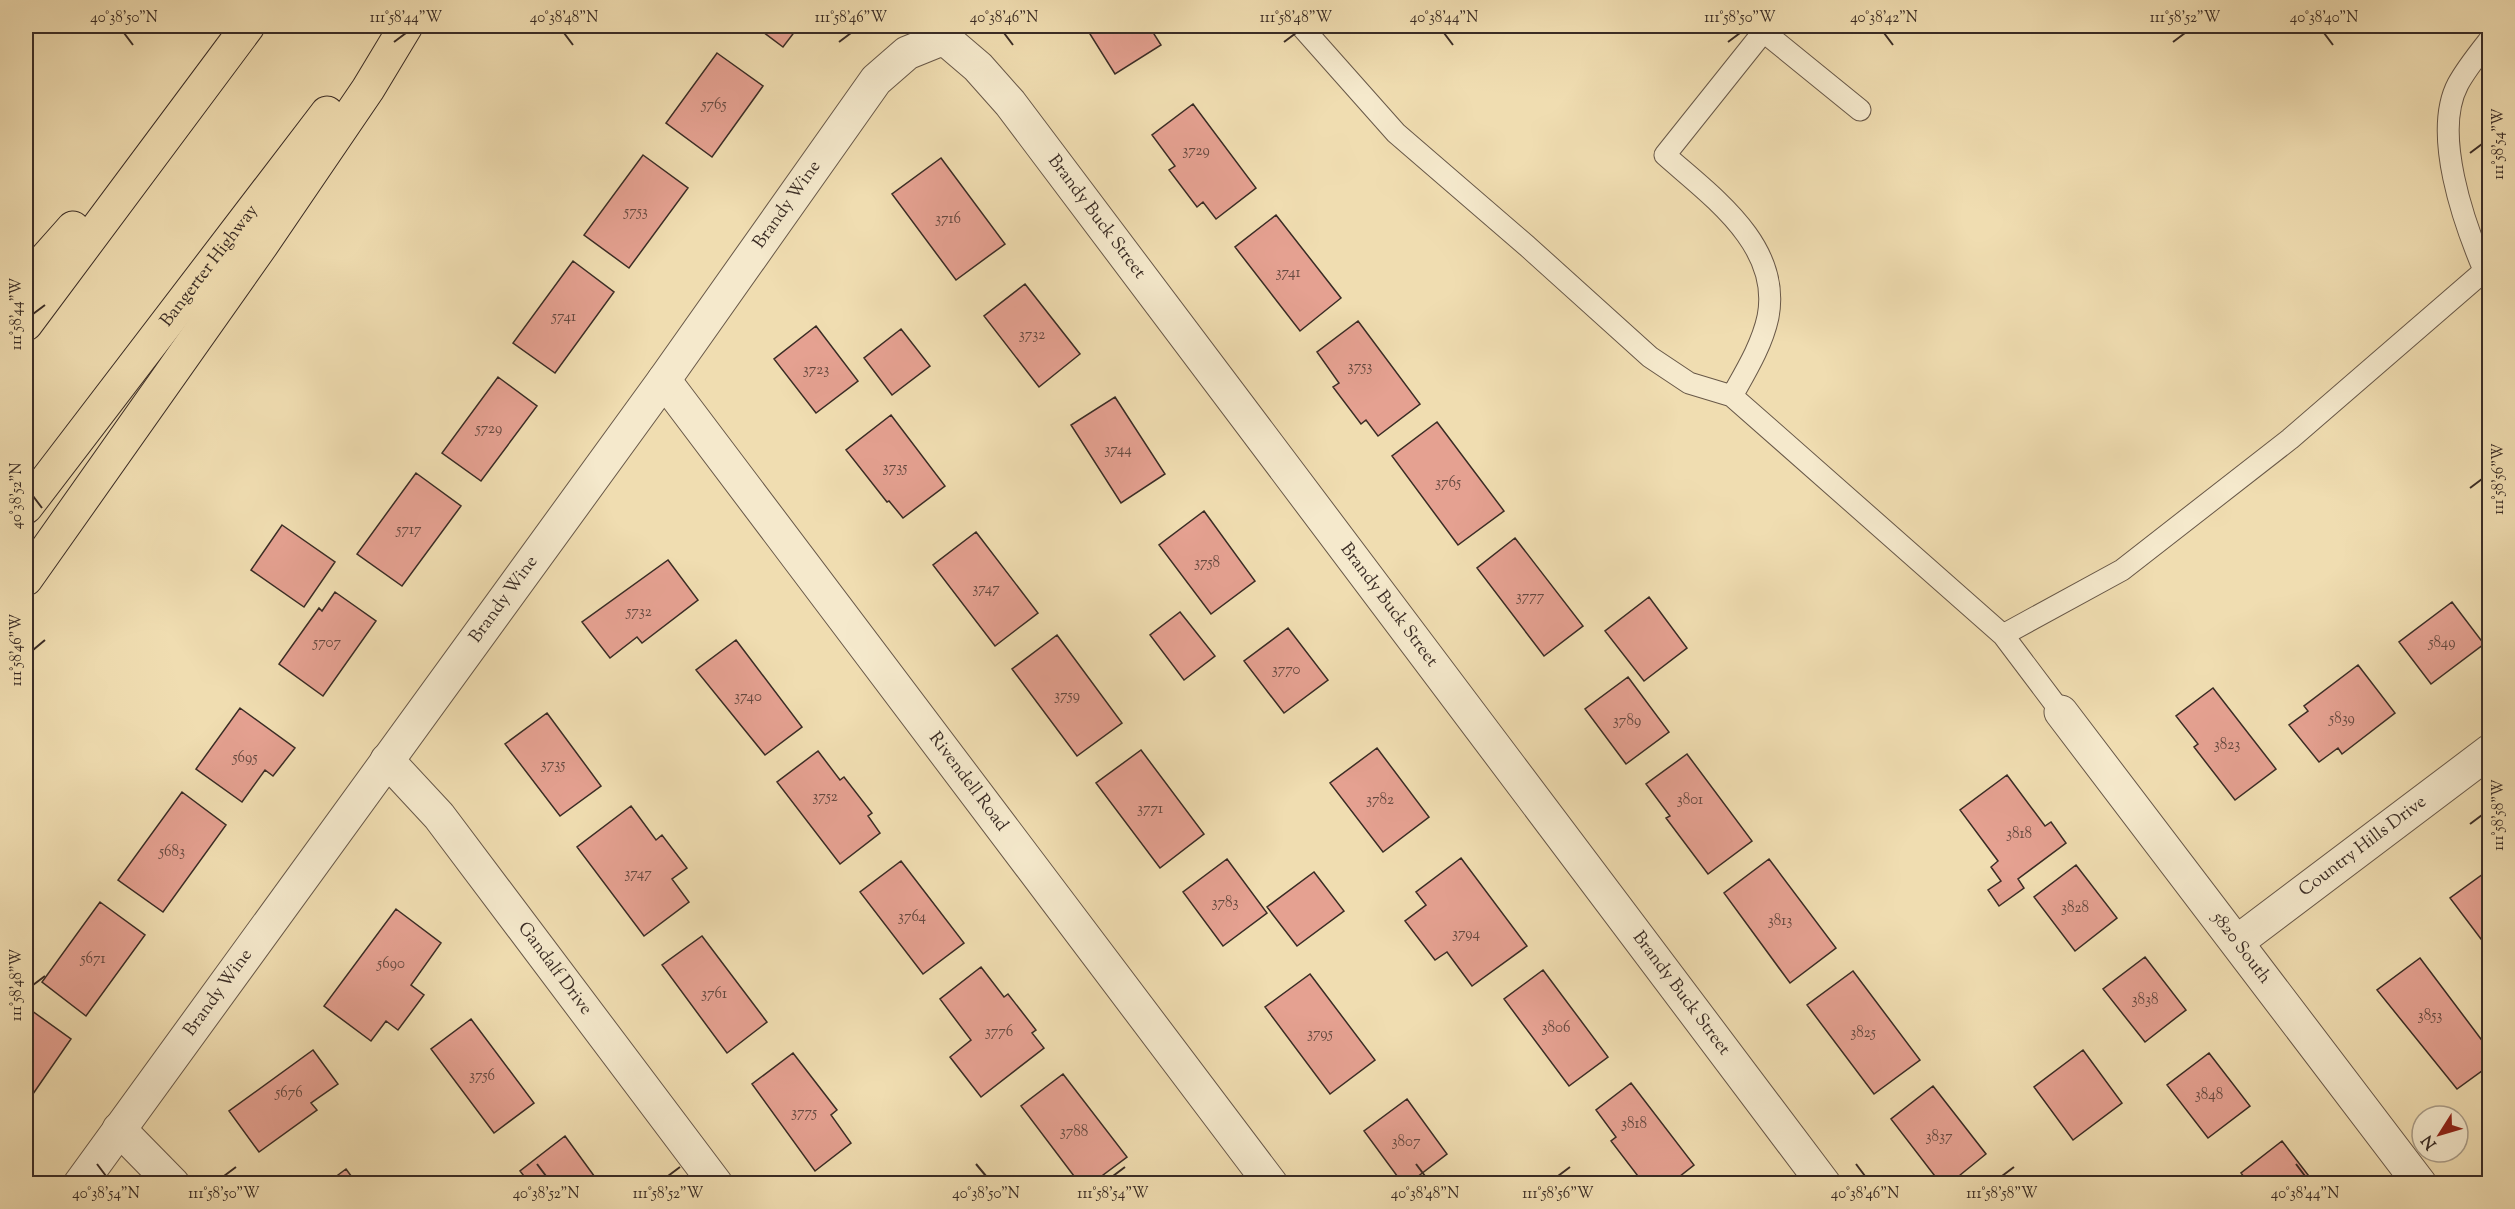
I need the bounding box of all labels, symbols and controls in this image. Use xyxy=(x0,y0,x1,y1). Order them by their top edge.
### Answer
text: 40°38'50"N xyxy=(90,8,158,29)
text: 111°58'44"W xyxy=(370,8,443,29)
text: 40°38'48"N xyxy=(530,8,598,29)
text: 111°58'46"W xyxy=(815,8,887,29)
text: 40°38'46"N xyxy=(970,8,1038,29)
text: 111°58'48"W xyxy=(1260,8,1333,29)
text: 40°38'44"N xyxy=(1410,8,1478,29)
text: 111°58'50"W xyxy=(1704,8,1776,29)
text: 40°38'42"N xyxy=(1850,8,1918,29)
text: 111°58'52"W xyxy=(2150,8,2221,29)
text: 40°38'40"N xyxy=(2290,8,2358,29)
house number: 5765 xyxy=(700,95,727,116)
text: 111°58'54"W xyxy=(2489,108,2510,180)
house number: 3729 xyxy=(1182,141,1210,162)
street label: Brandy Buck Street xyxy=(1041,150,1151,285)
street label: Brandy Wine xyxy=(747,156,828,254)
street label: Bangerter Highway xyxy=(155,199,265,333)
house number: 5753 xyxy=(623,202,648,223)
house number: 3716 xyxy=(935,209,961,230)
house number: 3741 xyxy=(1275,263,1301,284)
text: 111°58'44"W xyxy=(7,277,28,350)
house number: 5741 xyxy=(551,307,576,328)
house number: 3732 xyxy=(1019,325,1045,346)
house number: 3753 xyxy=(1348,357,1372,378)
house number: 3723 xyxy=(803,360,829,381)
house number: 5729 xyxy=(475,419,502,440)
house number: 3744 xyxy=(1104,440,1132,461)
text: 111°58'56"W xyxy=(2489,443,2510,515)
house number: 3735 xyxy=(883,458,907,479)
text: 40°38'52"N xyxy=(7,463,28,529)
house number: 3765 xyxy=(1435,473,1461,494)
house number: 5717 xyxy=(395,520,422,541)
street label: Brandy Buck Street xyxy=(1333,538,1444,673)
street label: Brandy Wine xyxy=(464,551,545,649)
house number: 3758 xyxy=(1194,553,1220,574)
house number: 3747 xyxy=(972,579,1000,600)
house number: 3777 xyxy=(1516,587,1545,608)
house number: 5732 xyxy=(625,602,652,623)
text: 111°58'46"W xyxy=(7,614,28,686)
house number: 5707 xyxy=(312,633,341,654)
house number: 5849 xyxy=(2427,633,2456,654)
house number: 3770 xyxy=(1272,660,1300,681)
house number: 3759 xyxy=(1054,686,1080,707)
house number: 3740 xyxy=(734,687,762,708)
house number: 5839 xyxy=(2328,709,2355,730)
house number: 3789 xyxy=(1613,711,1641,732)
street label: Rivendell Road xyxy=(922,727,1014,837)
house number: 3823 xyxy=(2214,735,2240,756)
house number: 5695 xyxy=(231,748,258,769)
house number: 3735 xyxy=(541,755,565,776)
text: 111°58'58"W xyxy=(2489,779,2510,851)
house number: 3752 xyxy=(812,787,838,808)
house number: 3782 xyxy=(1366,790,1394,811)
house number: 3801 xyxy=(1677,790,1703,811)
street label: Country Hills Drive xyxy=(2294,790,2432,904)
house number: 3771 xyxy=(1137,799,1163,820)
house number: 3818 xyxy=(2006,824,2032,845)
house number: 5683 xyxy=(158,842,185,863)
house number: 3747 xyxy=(624,864,652,885)
house number: 3783 xyxy=(1211,893,1239,914)
house number: 3828 xyxy=(2061,898,2089,919)
street label: 5820 South xyxy=(2204,906,2277,990)
house number: 3764 xyxy=(898,907,927,928)
house number: 3813 xyxy=(1768,911,1792,932)
street label: Gandalf Drive xyxy=(511,917,598,1021)
house number: 3794 xyxy=(1452,924,1481,945)
street label: Brandy Buck Street xyxy=(1625,926,1736,1061)
street label: Brandy Wine xyxy=(178,944,259,1042)
text: 111°58'48"W xyxy=(7,948,28,1021)
house number: 5671 xyxy=(79,949,106,970)
house number: 5690 xyxy=(376,954,405,975)
house number: 3761 xyxy=(701,984,727,1005)
house number: 3838 xyxy=(2131,990,2159,1011)
house number: 3853 xyxy=(2418,1006,2442,1027)
house number: 3806 xyxy=(1542,1018,1570,1039)
house number: 3776 xyxy=(985,1022,1013,1043)
house number: 3825 xyxy=(1850,1023,1876,1044)
house number: 3795 xyxy=(1307,1024,1333,1045)
house number: 3756 xyxy=(469,1066,495,1087)
house number: 5676 xyxy=(274,1083,303,1104)
house number: 3848 xyxy=(2195,1085,2223,1106)
house number: 3775 xyxy=(791,1103,817,1124)
north arrow xyxy=(2410,1104,2470,1164)
house number: 3818 xyxy=(1621,1114,1647,1135)
house number: 3788 xyxy=(1060,1122,1088,1143)
house number: 3837 xyxy=(1925,1127,1953,1148)
text: N xyxy=(2417,1129,2443,1154)
house number: 3807 xyxy=(1391,1132,1421,1153)
text: 40°38'54"N xyxy=(72,1184,140,1205)
text: 111°58'50"W xyxy=(188,1184,260,1205)
text: 40°38'52"N xyxy=(513,1184,579,1205)
text: 111°58'52"W xyxy=(633,1184,704,1205)
text: 40°38'50"N xyxy=(952,1184,1020,1205)
text: 111°58'54"W xyxy=(1077,1184,1149,1205)
text: 40°38'48"N xyxy=(1391,1184,1459,1205)
text: 111°58'56"W xyxy=(1522,1184,1594,1205)
text: 40°38'46"N xyxy=(1831,1184,1899,1205)
text: 111°58'58"W xyxy=(1966,1184,2038,1205)
text: 40°38'44"N xyxy=(2271,1184,2339,1205)

